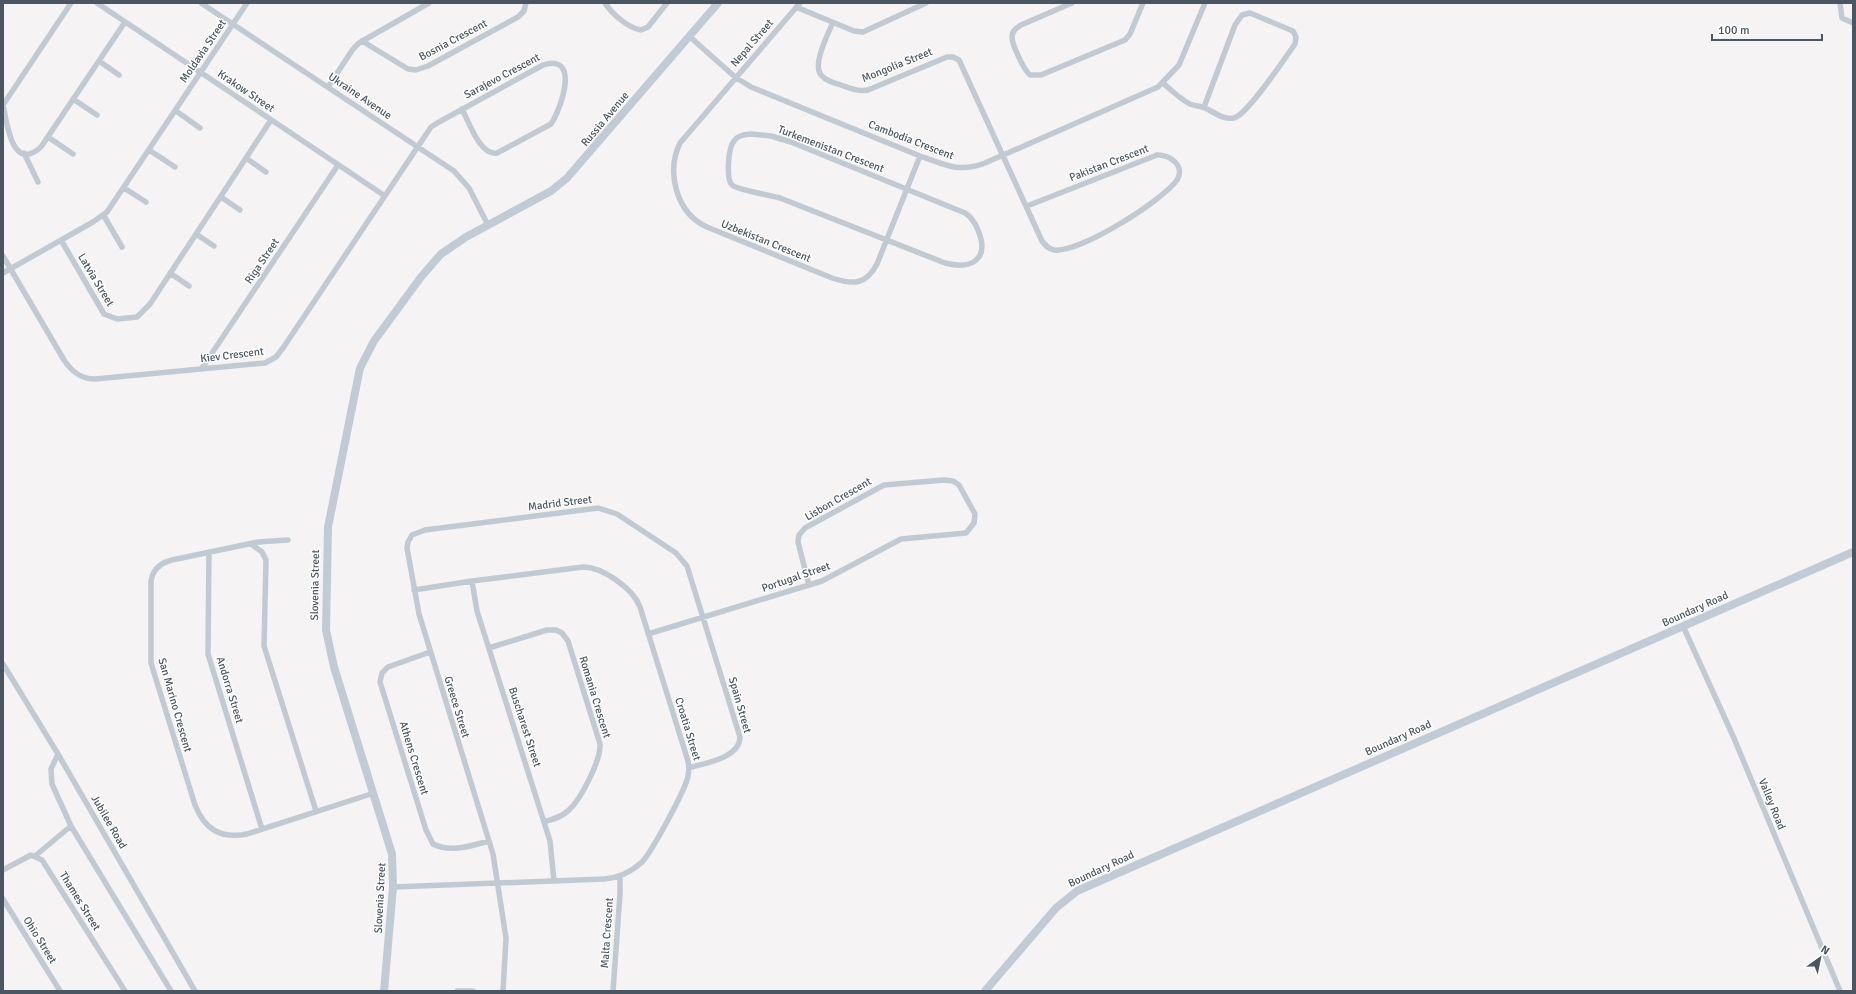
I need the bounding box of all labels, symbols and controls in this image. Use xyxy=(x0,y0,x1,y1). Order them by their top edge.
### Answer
street label: Bosnia Crescent xyxy=(417,16,489,63)
street label: Nepal Street xyxy=(728,16,776,69)
scale bar xyxy=(1712,16,1822,42)
street label: Moldavia Street xyxy=(177,17,229,85)
text: 100 m xyxy=(1718,23,1750,38)
street label: Mongolia Street xyxy=(860,45,934,85)
street label: Sarajevo Crescent xyxy=(462,50,542,101)
street label: Krakow Street xyxy=(215,67,277,115)
street label: Ukraine Avenue xyxy=(326,70,394,122)
street label: Russia Avenue xyxy=(578,89,632,149)
street label: Cambodia Crescent xyxy=(866,118,956,162)
street label: Turkemenistan Crescent xyxy=(776,123,886,175)
street label: Pakistan Crescent xyxy=(1067,142,1151,184)
street label: Uzbekistan Crescent xyxy=(719,217,813,265)
street label: Riga Street xyxy=(242,236,282,286)
street label: Latvia Street xyxy=(75,251,117,309)
street label: Kiev Crescent xyxy=(200,345,265,365)
street label: Lisbon Crescent xyxy=(802,475,874,523)
street label: Madrid Street xyxy=(527,493,593,513)
street label: Slovenia Street xyxy=(308,549,322,621)
street label: Portugal Street xyxy=(760,559,832,595)
street label: Boundary Road xyxy=(1660,589,1730,629)
street label: Andorra Street xyxy=(214,655,246,725)
street label: Romania Crescent xyxy=(576,655,614,740)
street label: San Marino Crescent xyxy=(155,656,195,754)
street label: Greece Street xyxy=(441,675,473,739)
street label: Spain Street xyxy=(726,676,754,735)
street label: Buscharest Street xyxy=(506,685,544,769)
street label: Croatia Street xyxy=(672,696,704,762)
street label: Boundary Road xyxy=(1363,718,1433,758)
street label: Athens Crescent xyxy=(397,720,431,797)
street label: Valley Road xyxy=(1756,776,1788,832)
street label: Jubilee Road xyxy=(88,793,130,851)
street label: Boundary Road xyxy=(1066,848,1136,890)
street label: Slovenia Street xyxy=(372,862,388,934)
street label: Thames Street xyxy=(57,869,103,933)
street label: Malta Crescent xyxy=(598,897,616,969)
street label: Ohio Street xyxy=(20,914,60,966)
north arrow xyxy=(1800,938,1840,978)
text: N xyxy=(1818,942,1832,958)

